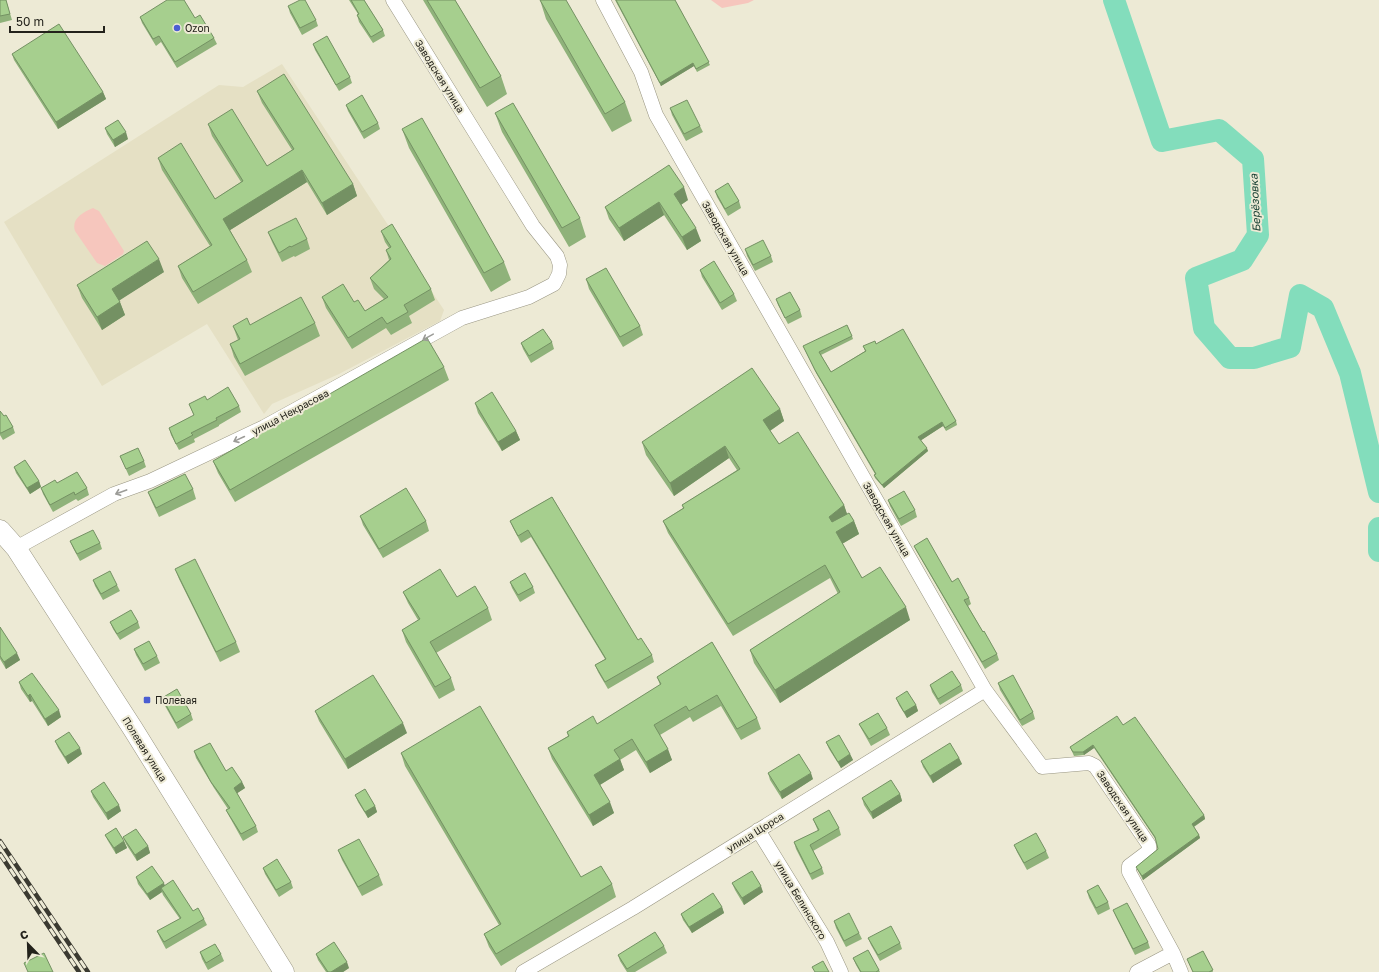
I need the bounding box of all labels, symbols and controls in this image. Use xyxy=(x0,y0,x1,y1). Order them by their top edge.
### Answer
scale bar xyxy=(10,8,104,34)
text: 50 m xyxy=(16,14,44,29)
place label: Ozon xyxy=(185,22,210,34)
marker: Ozon xyxy=(172,23,182,33)
street label: Заводская улица xyxy=(413,37,467,115)
water label: Берёзовка xyxy=(1246,173,1264,232)
street label: Заводская улица xyxy=(700,199,752,277)
one-way arrow xyxy=(422,334,434,341)
street label: улица Некрасова xyxy=(249,387,331,437)
one-way arrow xyxy=(234,436,246,443)
street label: Заводская улица xyxy=(861,480,913,558)
one-way arrow xyxy=(115,488,127,496)
place label: Полевая xyxy=(155,694,197,706)
marker: Полевая xyxy=(142,695,152,705)
street label: Полевая улица xyxy=(120,715,170,783)
street label: Заводская улица xyxy=(1095,768,1151,844)
street label: улица Щорса xyxy=(724,810,786,854)
street label: улица Белинского xyxy=(773,858,829,942)
north arrow xyxy=(8,924,48,964)
text: С xyxy=(18,927,30,942)

